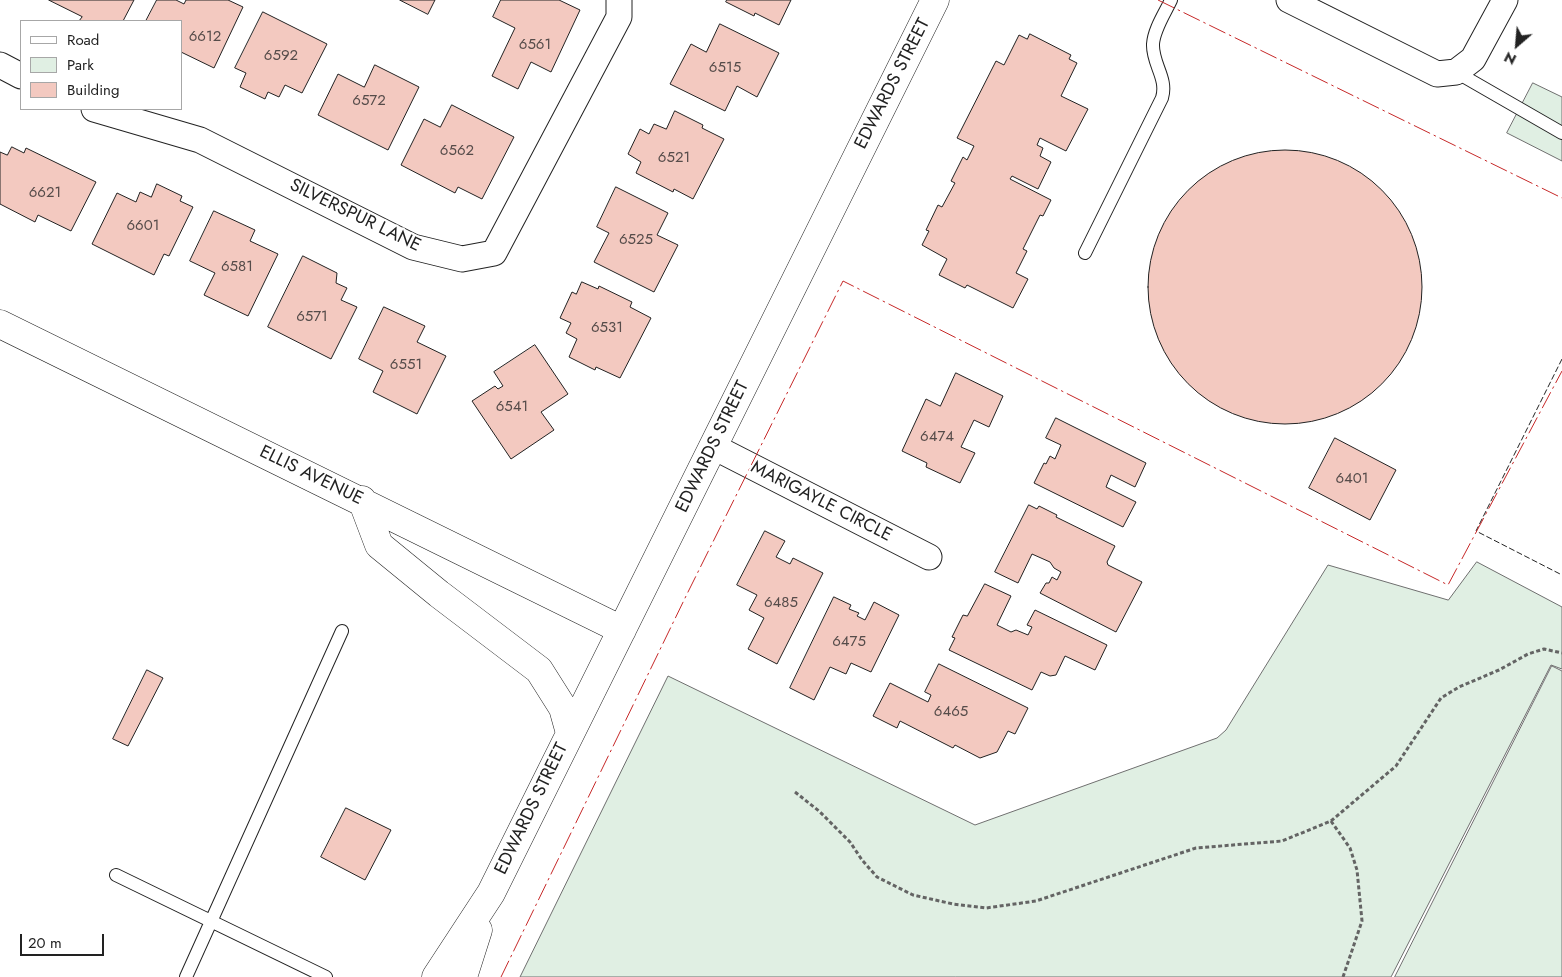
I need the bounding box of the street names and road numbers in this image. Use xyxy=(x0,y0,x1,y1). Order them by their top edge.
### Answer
street label: EDWARDS STREET xyxy=(851,15,935,153)
street label: SILVERSPUR LANE xyxy=(286,175,424,257)
street label: EDWARDS STREET xyxy=(672,378,754,516)
street label: ELLIS AVENUE xyxy=(256,442,366,510)
street label: MARIGAYLE CIRCLE xyxy=(747,457,895,547)
street label: EDWARDS STREET xyxy=(491,740,573,878)

